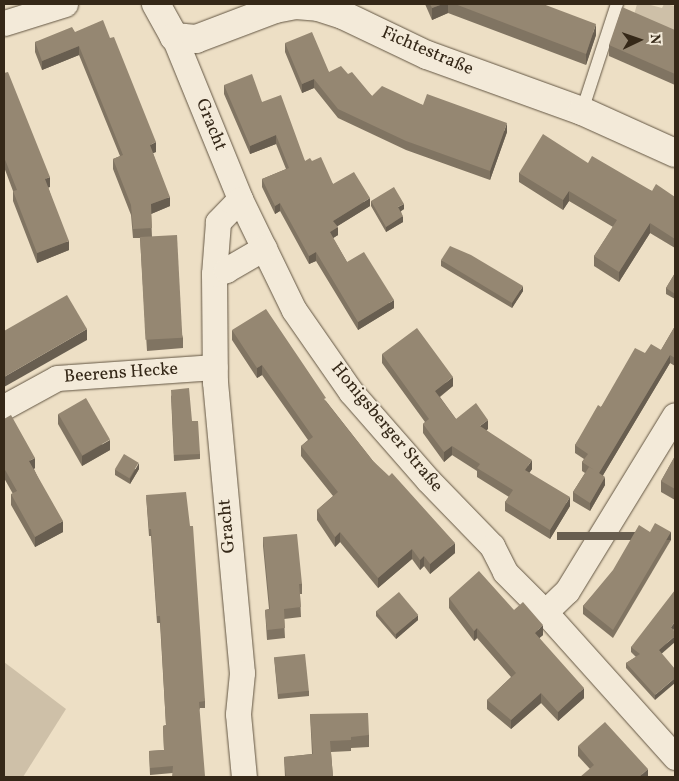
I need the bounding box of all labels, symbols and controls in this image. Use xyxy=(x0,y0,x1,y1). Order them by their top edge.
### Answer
north arrow xyxy=(614,15,664,65)
street label: Fichtestraße xyxy=(378,23,476,81)
text: N xyxy=(645,34,664,45)
street label: Gracht xyxy=(190,96,230,154)
street label: Beerens Hecke xyxy=(63,359,179,389)
street label: Honigsberger Straße xyxy=(325,359,447,497)
street label: Gracht xyxy=(215,498,241,554)

